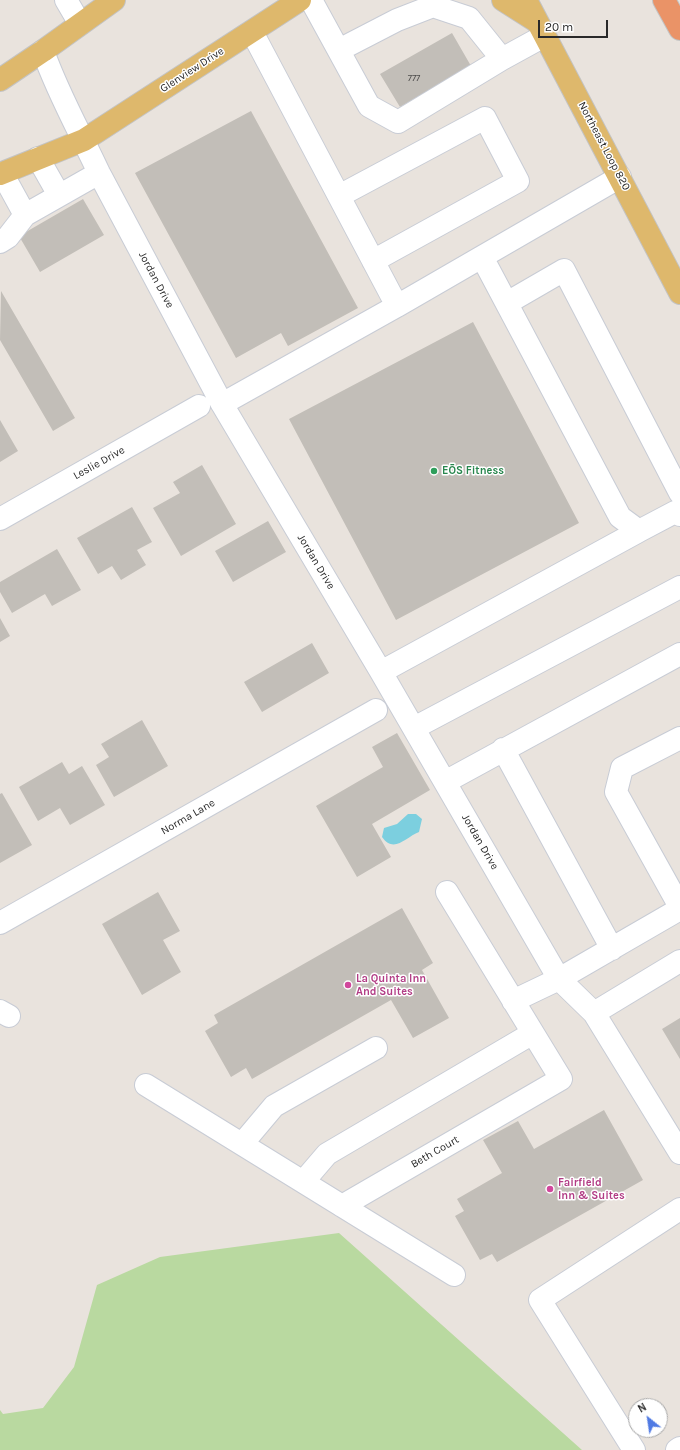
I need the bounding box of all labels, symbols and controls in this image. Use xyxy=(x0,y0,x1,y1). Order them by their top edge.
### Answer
scale bar xyxy=(540,12,610,38)
text: 20 m xyxy=(545,20,573,34)
street label: Glenview Drive xyxy=(158,45,226,95)
house number: 777 xyxy=(408,73,420,83)
street label: Northeast Loop 820 xyxy=(575,99,633,193)
street label: Jordan Drive xyxy=(136,250,176,310)
street label: Leslie Drive xyxy=(71,443,127,483)
place label: EŌS Fitness xyxy=(442,464,504,478)
marker: EŌS Fitness xyxy=(429,466,439,476)
street label: Jordan Drive xyxy=(294,532,338,592)
street label: Norma Lane xyxy=(159,796,217,838)
street label: Jordan Drive xyxy=(459,812,501,872)
place label: La Quinta Inn And Suites xyxy=(356,972,426,998)
marker: La Quinta Inn And Suites xyxy=(343,980,353,990)
street label: Beth Court xyxy=(409,1133,461,1171)
place label: Fairfield Inn & Suites xyxy=(558,1176,625,1202)
marker: Fairfield Inn & Suites xyxy=(545,1184,555,1194)
north arrow xyxy=(628,1398,668,1438)
text: N xyxy=(636,1400,649,1416)

